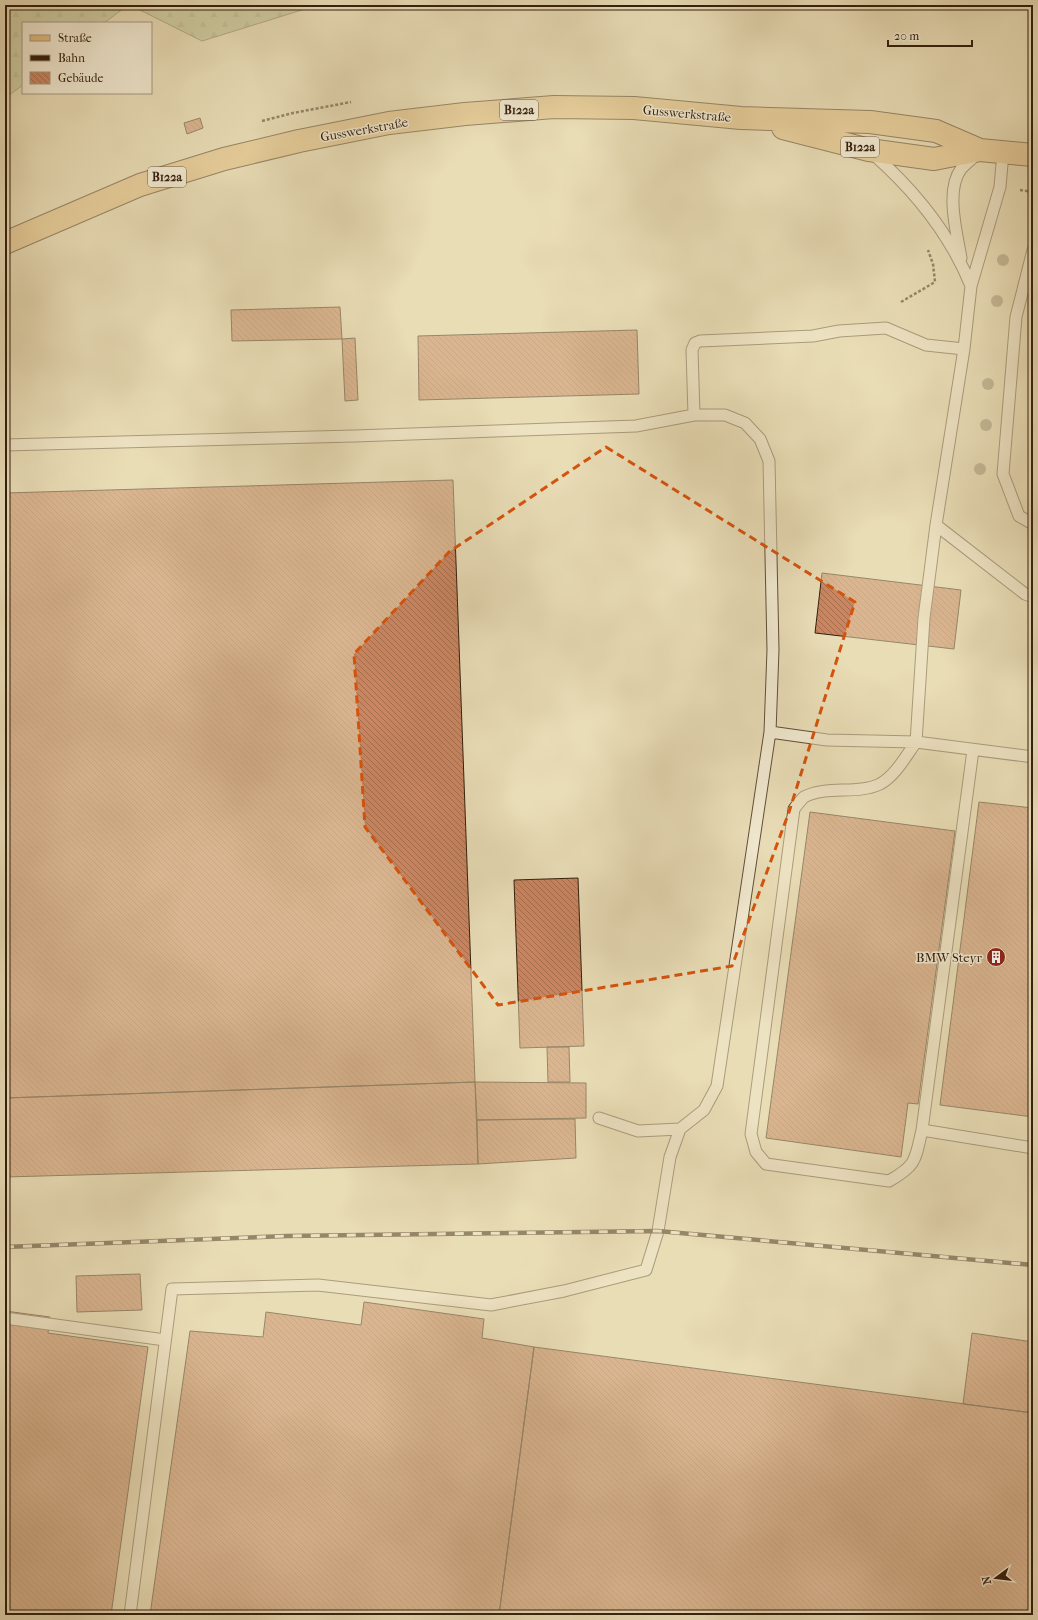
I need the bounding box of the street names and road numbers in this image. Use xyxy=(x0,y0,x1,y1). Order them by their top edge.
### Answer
road number: B122a xyxy=(500,100,538,120)
street label: Gusswerkstraße xyxy=(642,102,732,125)
street label: Gusswerkstraße xyxy=(319,114,410,145)
road number: B122a xyxy=(841,137,879,157)
road number: B122a xyxy=(148,167,186,187)

